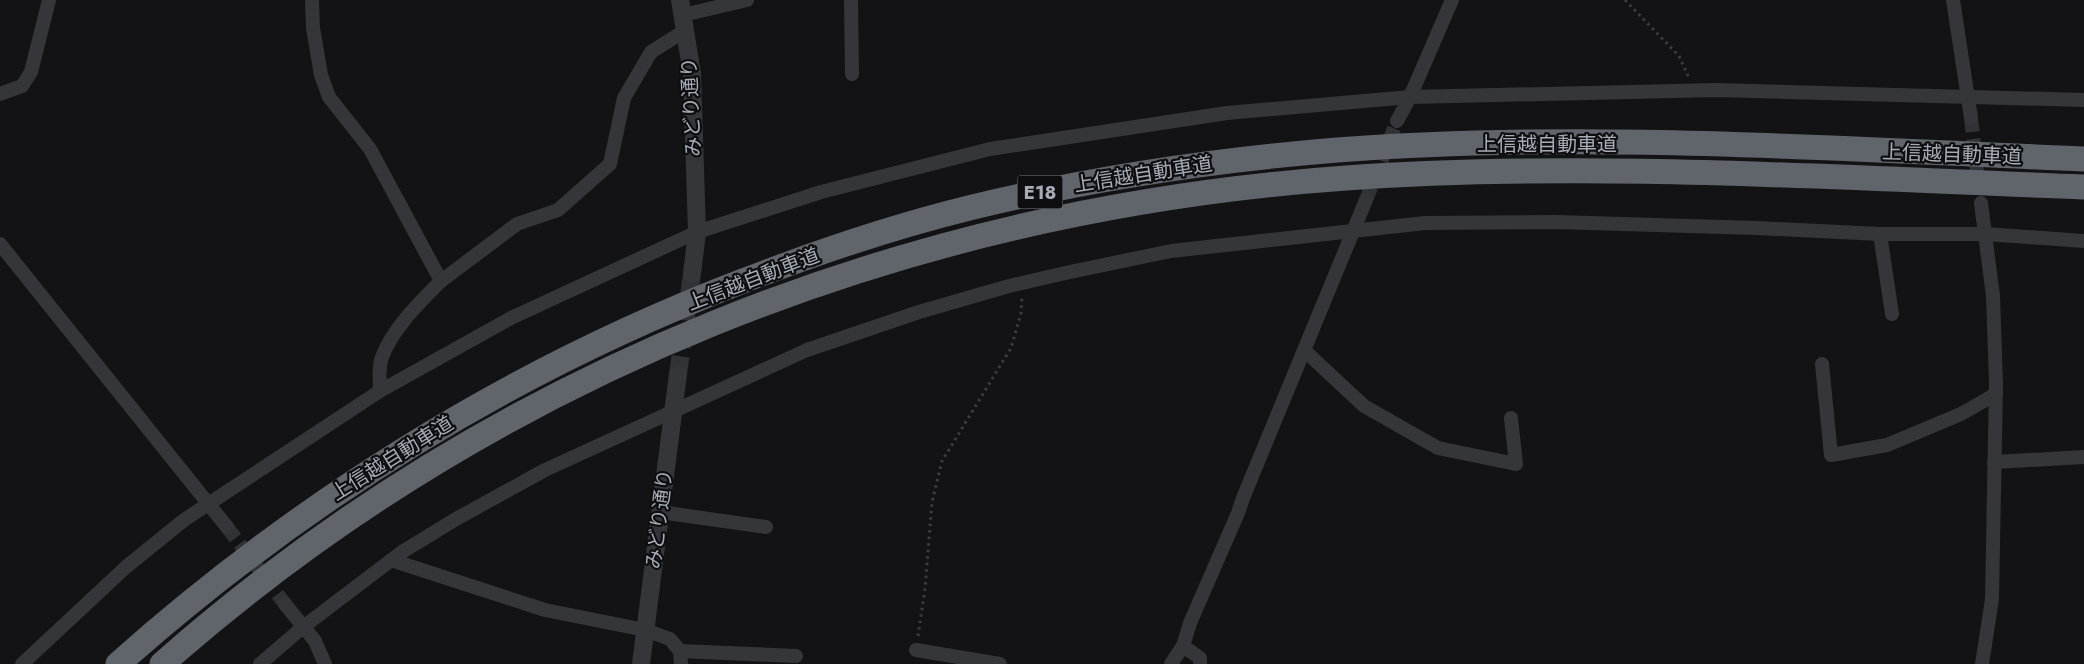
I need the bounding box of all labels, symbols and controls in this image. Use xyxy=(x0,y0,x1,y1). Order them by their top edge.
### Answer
street label: みどり通り xyxy=(674,56,709,158)
street label: 上信越自動車道 xyxy=(1477,130,1617,159)
street label: 上信越自動車道 xyxy=(1882,138,2022,171)
street label: 上信越自動車道 xyxy=(1072,149,1214,200)
road number: E18 xyxy=(1018,176,1062,208)
street label: 上信越自動車道 xyxy=(683,241,824,318)
street label: 上信越自動車道 xyxy=(325,409,459,508)
street label: みどり通り xyxy=(639,468,680,570)

